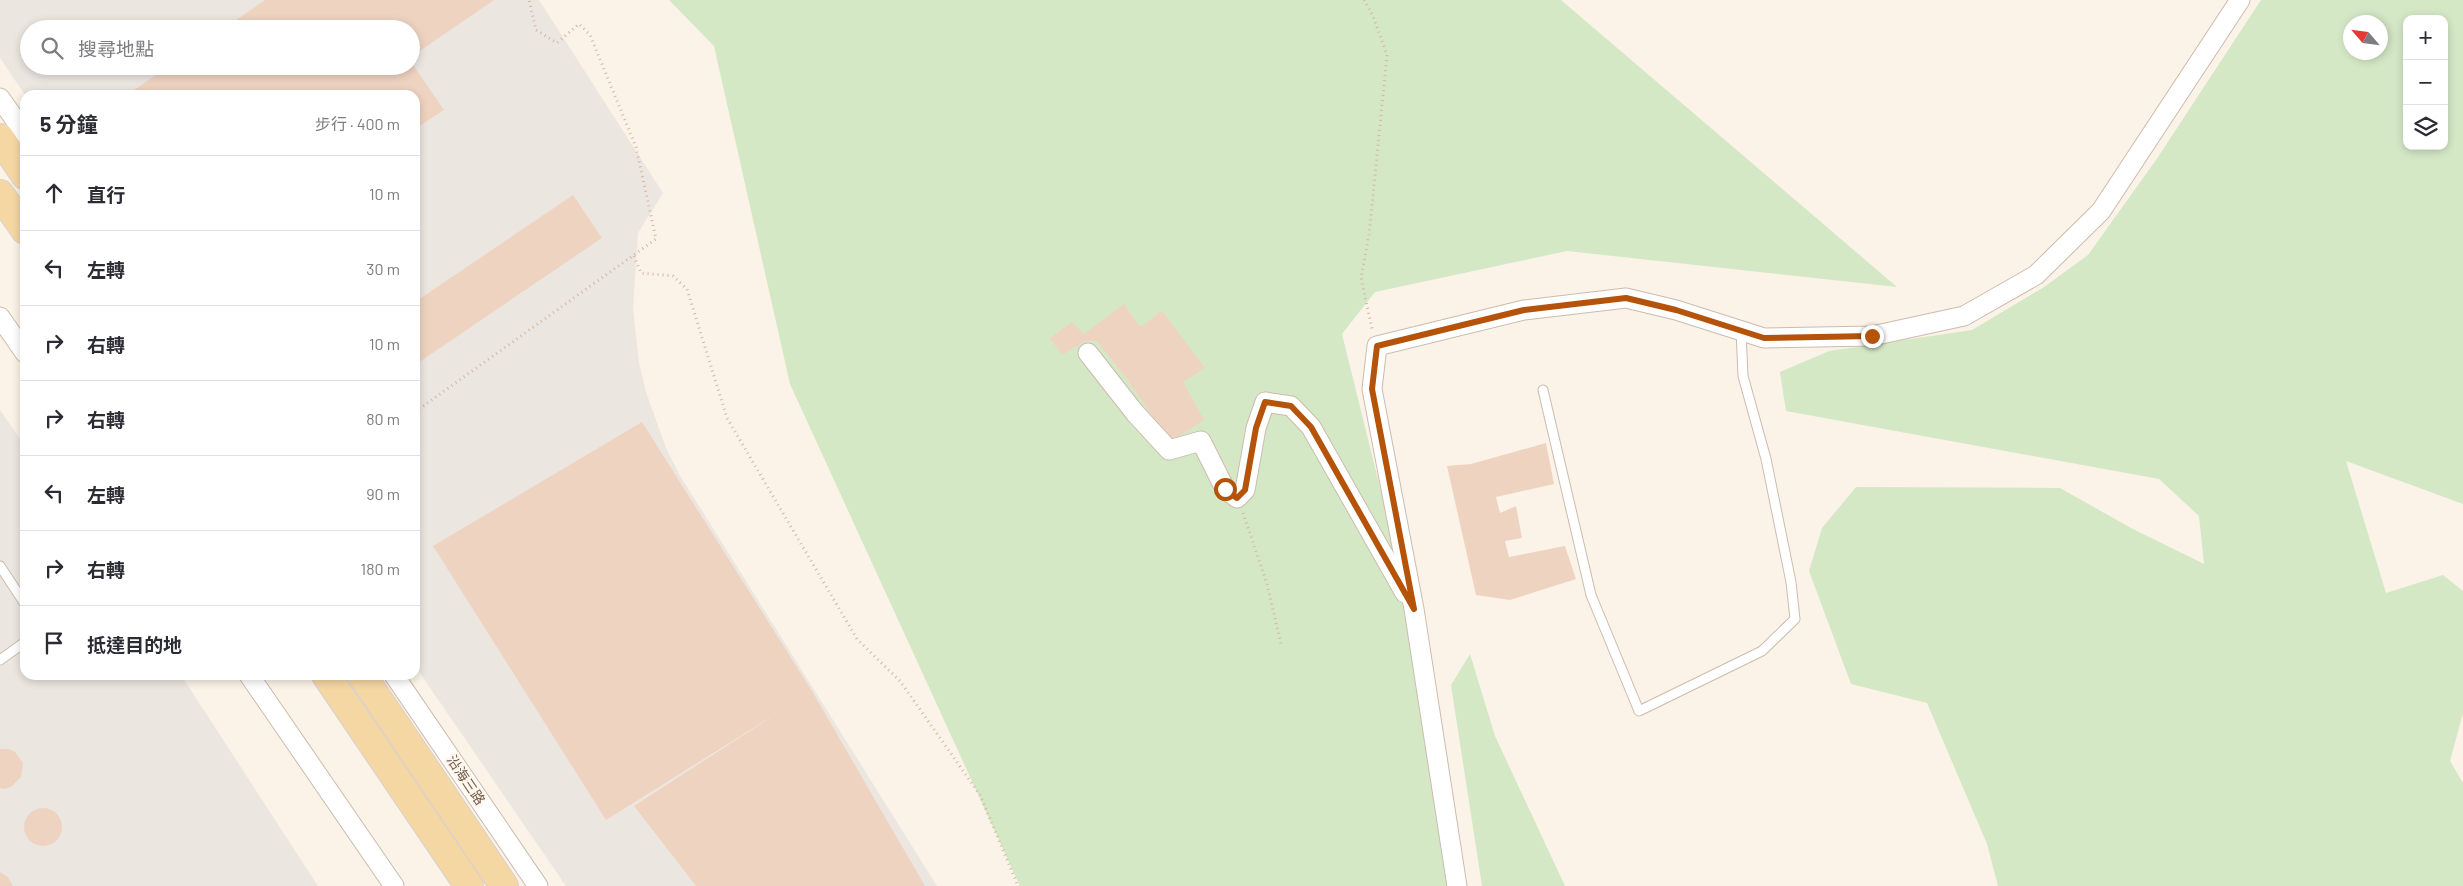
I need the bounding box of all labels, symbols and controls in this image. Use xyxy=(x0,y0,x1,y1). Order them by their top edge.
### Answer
north arrow xyxy=(2343,15,2388,60)
map controls xyxy=(2403,15,2448,150)
button: + xyxy=(2403,15,2448,60)
search box xyxy=(20,20,420,75)
icon: search xyxy=(38,34,66,62)
text: 搜尋地點 xyxy=(78,37,154,60)
button: − xyxy=(2403,60,2448,105)
button: layers xyxy=(2403,105,2448,150)
text: 5 分鐘 xyxy=(40,111,98,136)
text: 步行 · 400 m xyxy=(315,114,400,133)
icon: ahead xyxy=(40,179,68,207)
text: 直行 xyxy=(87,183,125,206)
text: 10 m xyxy=(369,184,400,203)
icon: left xyxy=(40,254,68,282)
text: 左轉 xyxy=(87,258,125,281)
text: 30 m xyxy=(366,259,400,278)
route end xyxy=(1861,325,1884,348)
icon: right xyxy=(40,329,68,357)
text: 右轉 xyxy=(87,333,125,356)
text: 10 m xyxy=(369,334,400,353)
icon: right xyxy=(40,404,68,432)
text: 右轉 xyxy=(87,408,125,431)
text: 80 m xyxy=(366,409,400,428)
route start xyxy=(1214,478,1237,501)
icon: left xyxy=(40,479,68,507)
text: 左轉 xyxy=(87,483,125,506)
text: 90 m xyxy=(366,484,400,503)
icon: right xyxy=(40,554,68,582)
text: 右轉 xyxy=(87,558,125,581)
text: 180 m xyxy=(361,559,400,578)
icon: arrive xyxy=(40,629,68,657)
text: 抵達目的地 xyxy=(87,633,182,656)
street label: 沿海三路 xyxy=(444,752,489,808)

